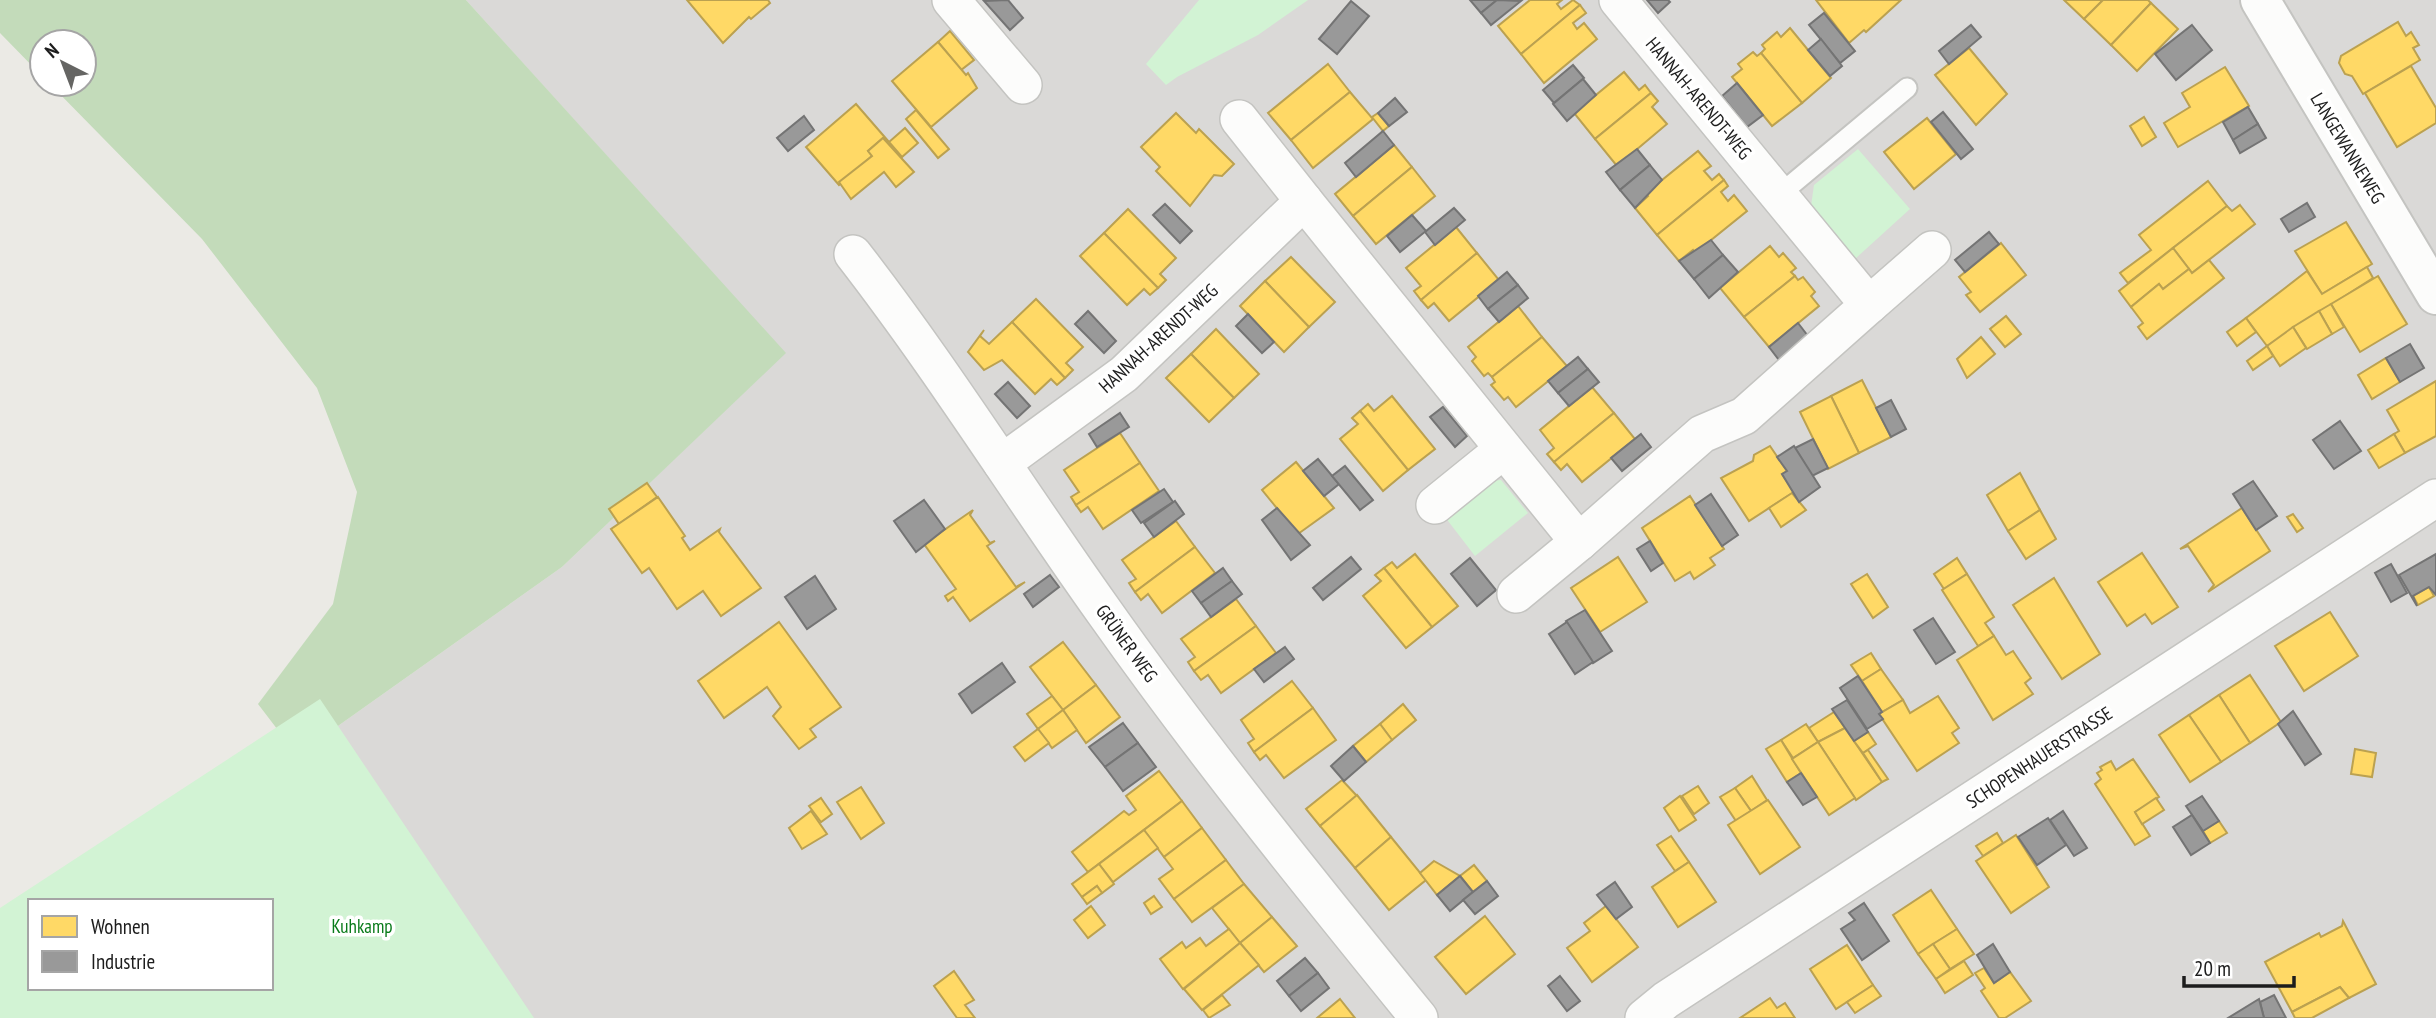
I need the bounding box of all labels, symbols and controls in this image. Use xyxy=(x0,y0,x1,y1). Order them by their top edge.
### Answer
north arrow xyxy=(28,28,98,98)
street label: HANNAH-ARENDT-WEG xyxy=(1641,32,1757,164)
text: N xyxy=(40,38,63,63)
street label: LANGEWANNEWEG xyxy=(2306,88,2390,208)
street label: HANNAH-ARENDT-WEG xyxy=(1093,278,1223,398)
street label: GRÜNER WEG xyxy=(1091,600,1163,686)
street label: SCHOPENHAUERSTRASSE xyxy=(1961,701,2117,813)
legend xyxy=(28,899,273,990)
text: Wohnen xyxy=(91,913,150,940)
park label: Kuhkamp xyxy=(331,914,393,938)
scale bar xyxy=(2184,944,2294,988)
text: Industrie xyxy=(91,948,155,975)
text: 20 m xyxy=(2194,955,2231,982)

